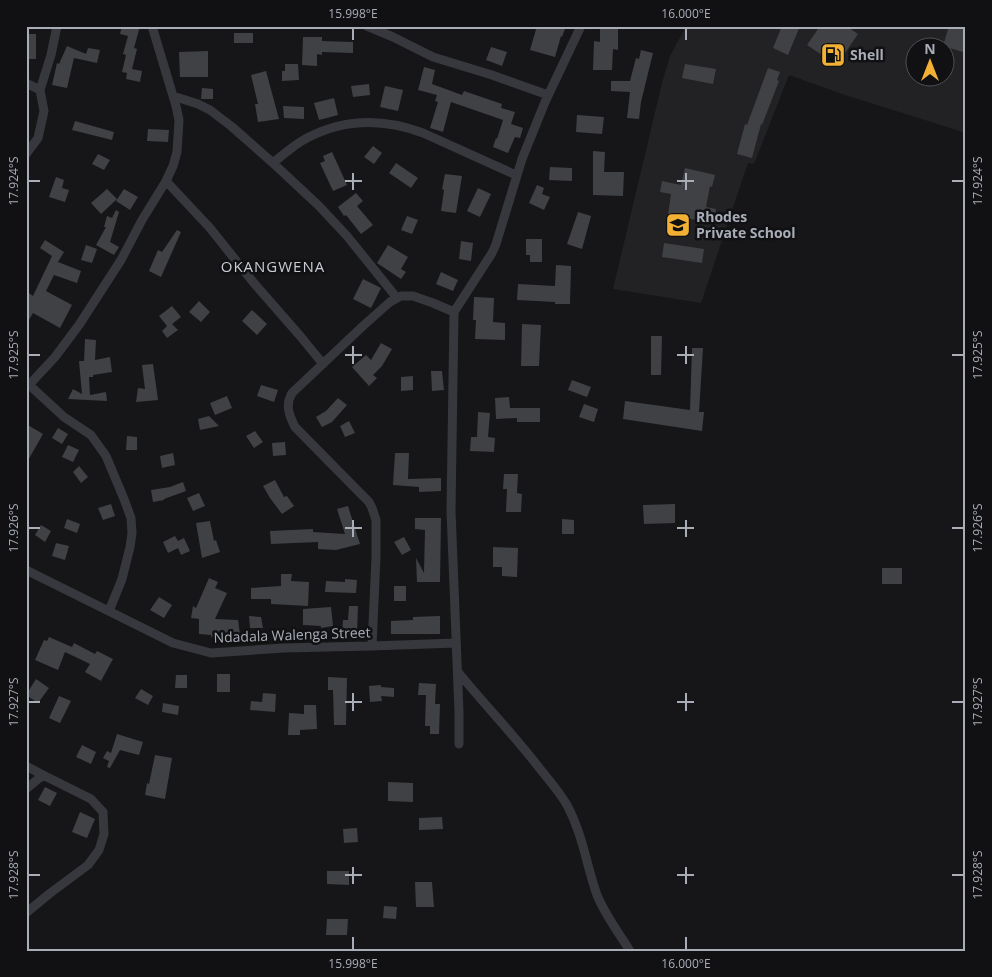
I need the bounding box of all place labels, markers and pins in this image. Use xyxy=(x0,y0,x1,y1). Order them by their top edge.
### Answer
fuel station icon: Shell xyxy=(820,42,846,68)
place label: Shell xyxy=(850,45,884,64)
place label: Rhodes Private School xyxy=(696,207,796,242)
school or university icon: Rhodes Private School xyxy=(665,212,691,238)

